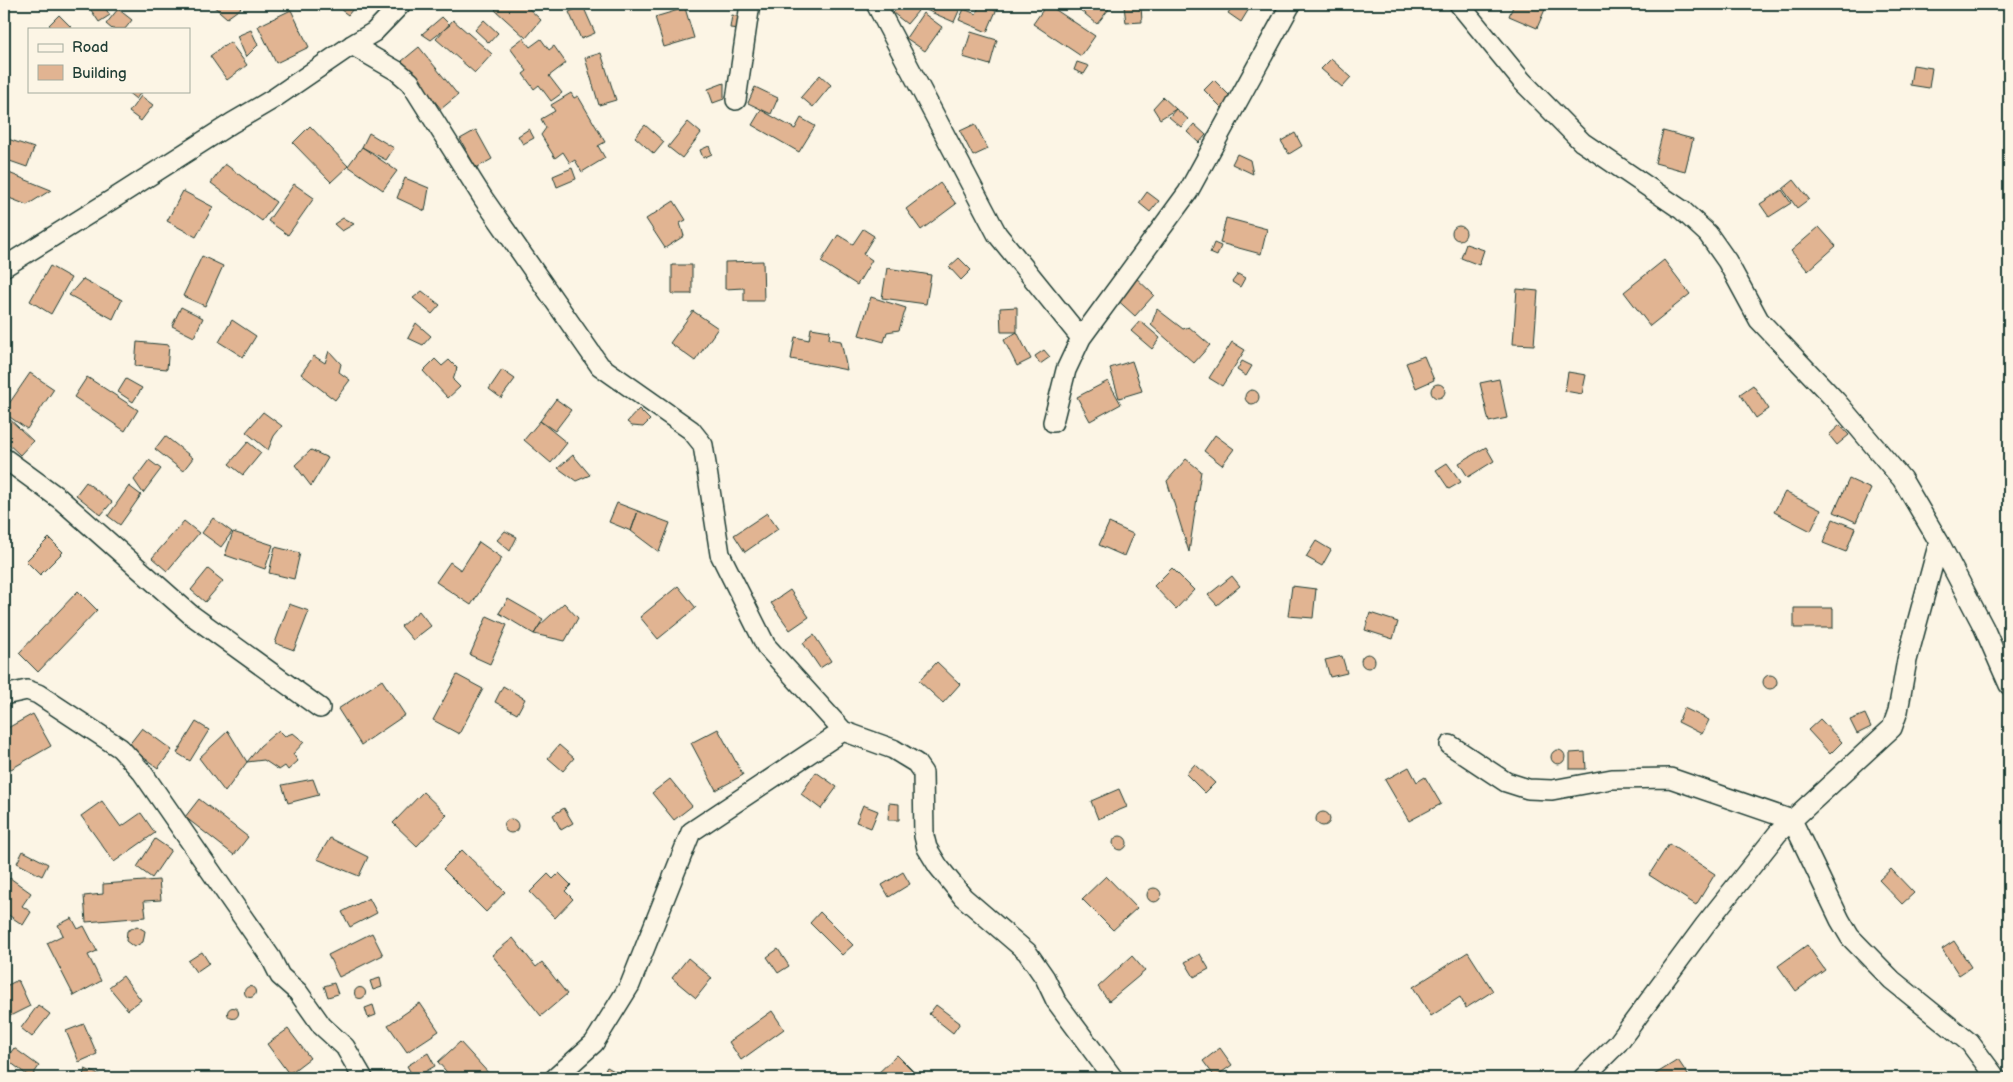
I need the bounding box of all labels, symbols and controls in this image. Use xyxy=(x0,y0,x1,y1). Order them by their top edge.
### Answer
legend xyxy=(28,28,190,92)
text: Road xyxy=(72,38,108,57)
text: Building xyxy=(72,64,127,83)

